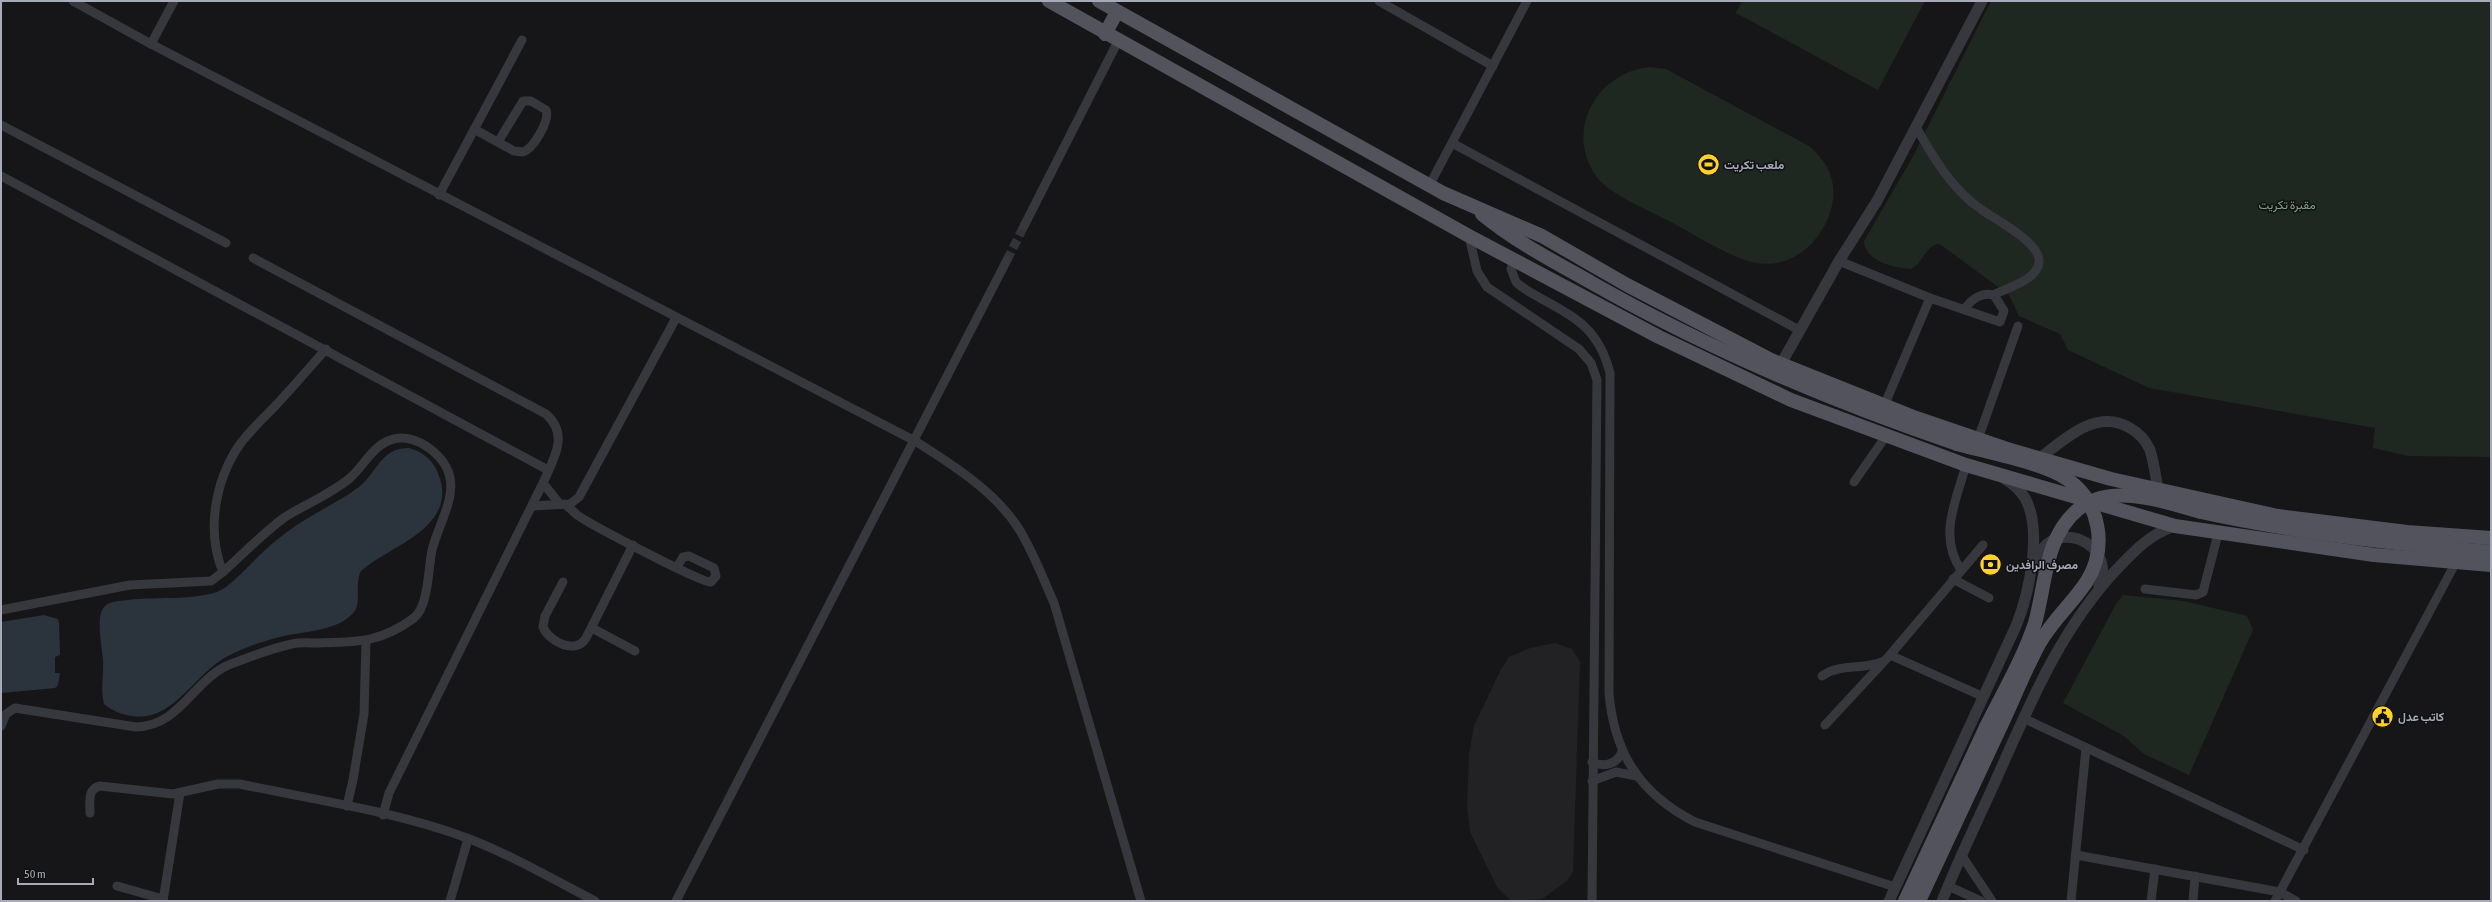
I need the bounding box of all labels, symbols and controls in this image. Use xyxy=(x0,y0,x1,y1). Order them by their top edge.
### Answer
sports icon: ملعب تكريت xyxy=(1695,152,1721,178)
place label: ملعب تكريت xyxy=(1724,158,1785,173)
park label: مقبرة تكريت xyxy=(2258,198,2316,213)
bank icon: مصرف الرافدين xyxy=(1977,552,2003,578)
place label: مصرف الرافدين xyxy=(2006,558,2078,573)
public building icon: كاتب عدل xyxy=(2370,704,2396,730)
place label: كاتب عدل xyxy=(2398,710,2445,724)
scale bar xyxy=(18,860,93,886)
text: 50 m xyxy=(24,867,46,881)

